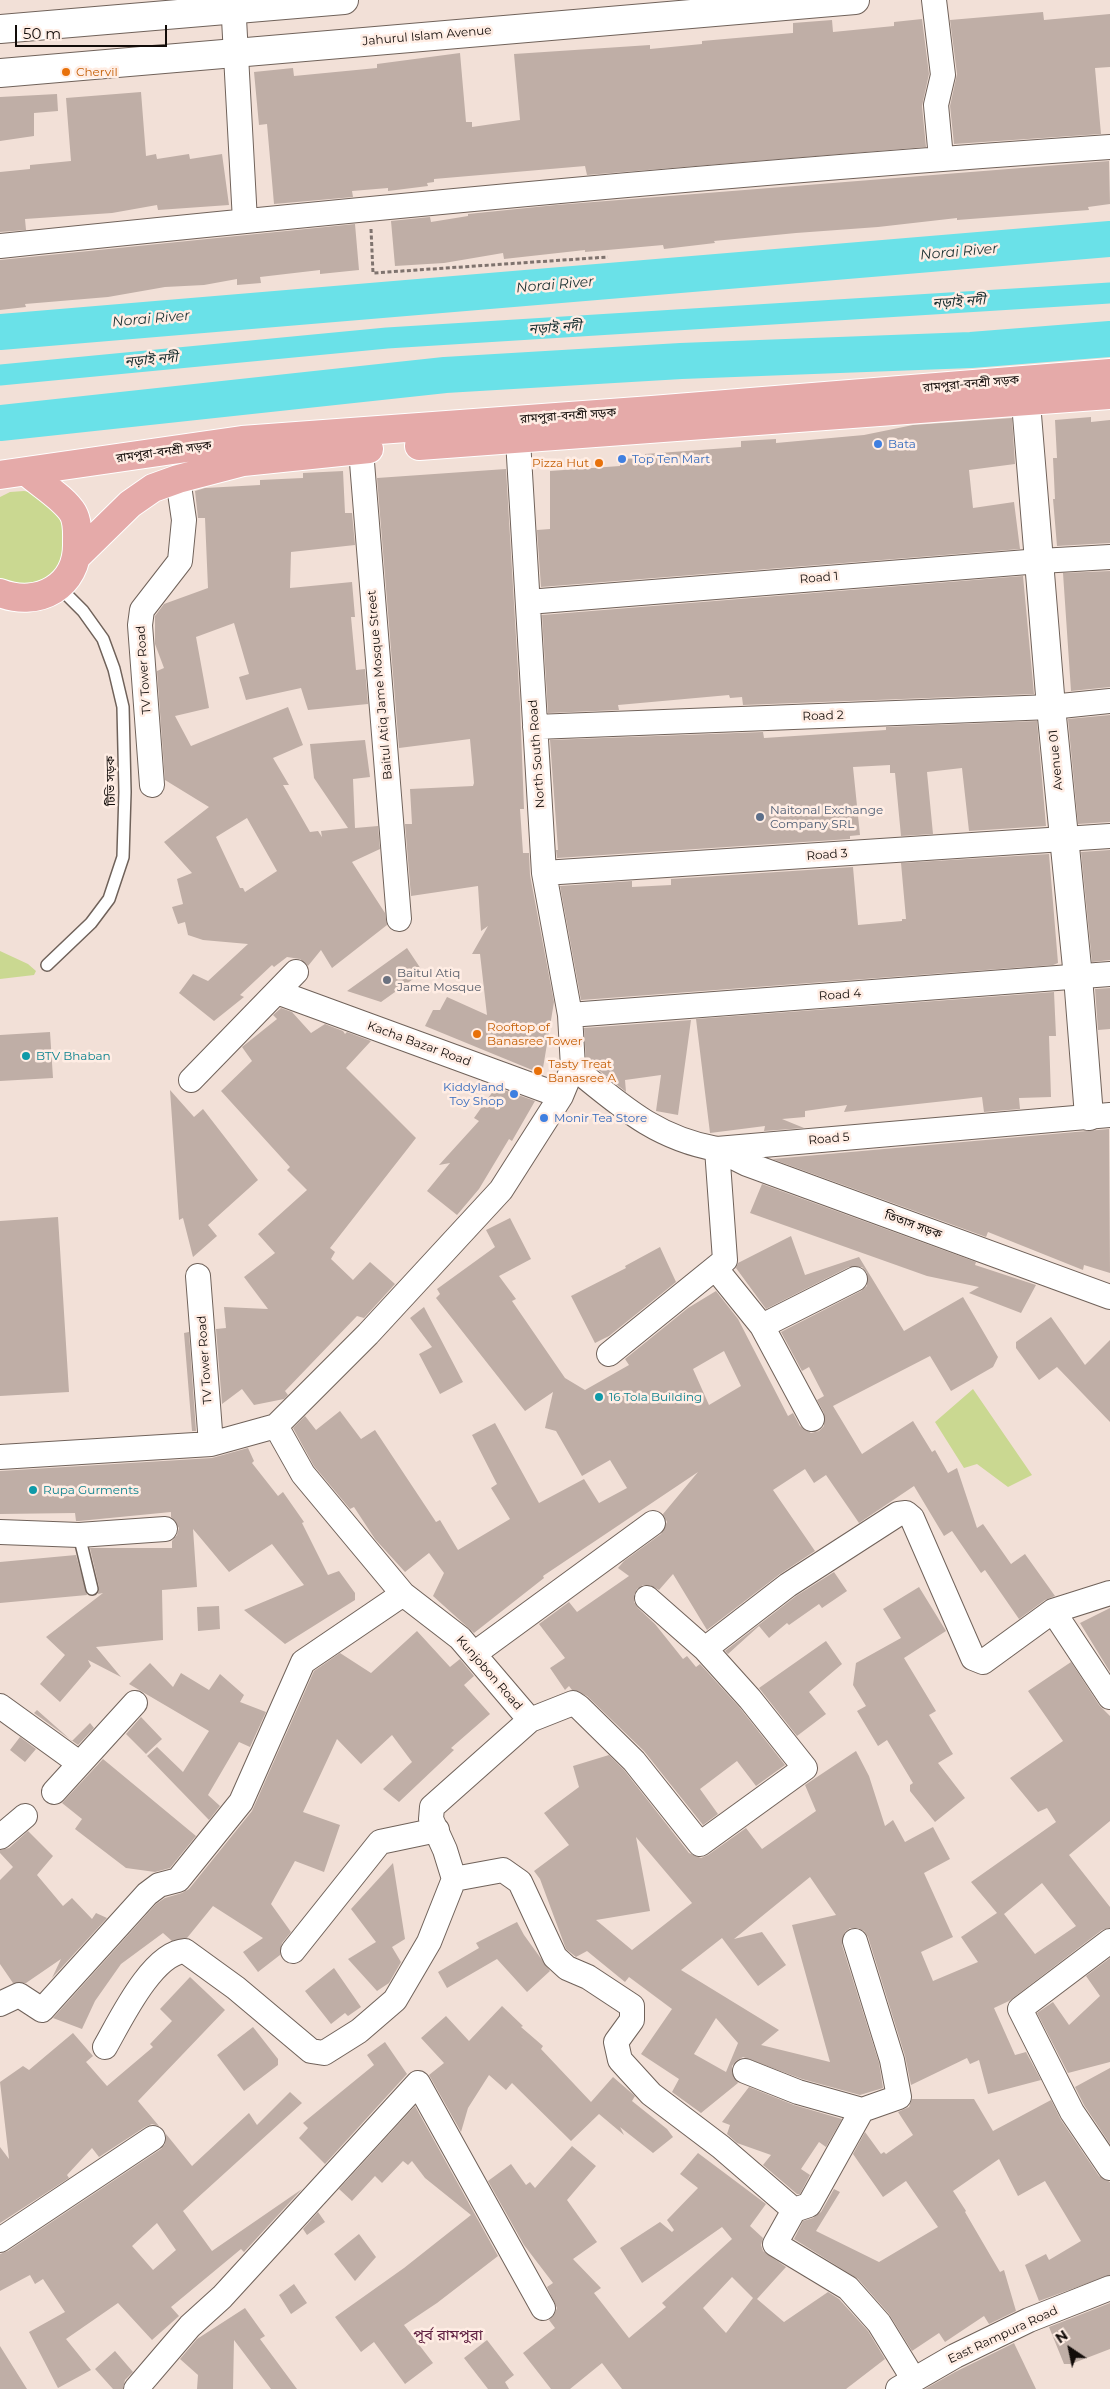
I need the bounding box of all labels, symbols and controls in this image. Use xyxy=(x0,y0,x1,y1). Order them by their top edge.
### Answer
scale bar xyxy=(18,15,170,47)
street label: Jahurul Islam Avenue xyxy=(362,23,492,49)
text: 50 m xyxy=(23,24,61,43)
place label: Chervil xyxy=(76,65,118,79)
marker: Chervil xyxy=(60,66,72,78)
water label: Norai River xyxy=(919,240,999,264)
water label: Norai River xyxy=(515,273,595,297)
water label: নড়াই নদী xyxy=(932,292,986,312)
water label: Norai River xyxy=(111,307,191,331)
water label: নড়াই নদী xyxy=(528,318,582,338)
water label: নড়াই নদী xyxy=(124,349,178,371)
street label: রামপুরা-বনশ্রী সড়ক xyxy=(922,373,1020,395)
street label: রামপুরা-বনশ্রী সড়ক xyxy=(519,405,617,427)
place label: Bata xyxy=(888,437,916,451)
street label: রামপুরা-বনশ্রী সড়ক xyxy=(115,438,213,466)
marker: Bata xyxy=(872,438,884,450)
place label: Top Ten Mart xyxy=(632,452,710,466)
marker: Top Ten Mart xyxy=(616,453,628,465)
place label: Pizza Hut xyxy=(532,456,589,470)
marker: Pizza Hut xyxy=(593,457,605,469)
street label: Road 1 xyxy=(799,569,839,587)
street label: Baitul Atiq Jame Mosque Street xyxy=(365,590,395,780)
street label: TV Tower Road xyxy=(134,625,154,715)
street label: North South Road xyxy=(526,699,548,809)
street label: Road 2 xyxy=(802,708,844,724)
street label: Avenue 01 xyxy=(1046,729,1066,791)
street label: টিভি সড়ক xyxy=(103,756,119,806)
place label: Naitonal Exchange Company SRL xyxy=(770,803,883,831)
marker: Naitonal Exchange Company SRL xyxy=(754,811,766,823)
street label: Road 3 xyxy=(806,846,848,864)
place label: Baitul Atiq Jame Mosque xyxy=(397,966,482,994)
marker: Baitul Atiq Jame Mosque xyxy=(381,974,393,986)
street label: Road 4 xyxy=(818,986,862,1004)
street label: Kacha Bazar Road xyxy=(365,1019,473,1069)
place label: Rooftop of Banasree Tower xyxy=(487,1020,582,1048)
marker: Rooftop of Banasree Tower xyxy=(471,1028,483,1040)
place label: BTV Bhaban xyxy=(36,1049,111,1063)
marker: BTV Bhaban xyxy=(20,1050,32,1062)
place label: Tasty Treat Banasree A xyxy=(548,1057,616,1085)
marker: Tasty Treat Banasree A xyxy=(532,1065,544,1077)
place label: Kiddyland Toy Shop xyxy=(443,1080,504,1108)
marker: Kiddyland Toy Shop xyxy=(508,1088,520,1100)
place label: Monir Tea Store xyxy=(554,1111,647,1125)
marker: Monir Tea Store xyxy=(538,1112,550,1124)
street label: Road 5 xyxy=(808,1130,850,1148)
street label: তিতাস সড়ক xyxy=(882,1208,944,1242)
street label: TV Tower Road xyxy=(195,1315,215,1405)
place label: 16 Tola Building xyxy=(609,1390,702,1404)
marker: 16 Tola Building xyxy=(593,1391,605,1403)
place label: Rupa Gurments xyxy=(43,1483,139,1497)
marker: Rupa Gurments xyxy=(27,1484,39,1496)
street label: Kunjobon Road xyxy=(453,1633,525,1713)
street label: East Rampura Road xyxy=(946,2303,1060,2367)
north arrow xyxy=(1045,2324,1095,2374)
text: N xyxy=(1052,2326,1071,2347)
district label: পূর্ব রামপুরা xyxy=(413,2327,483,2345)

